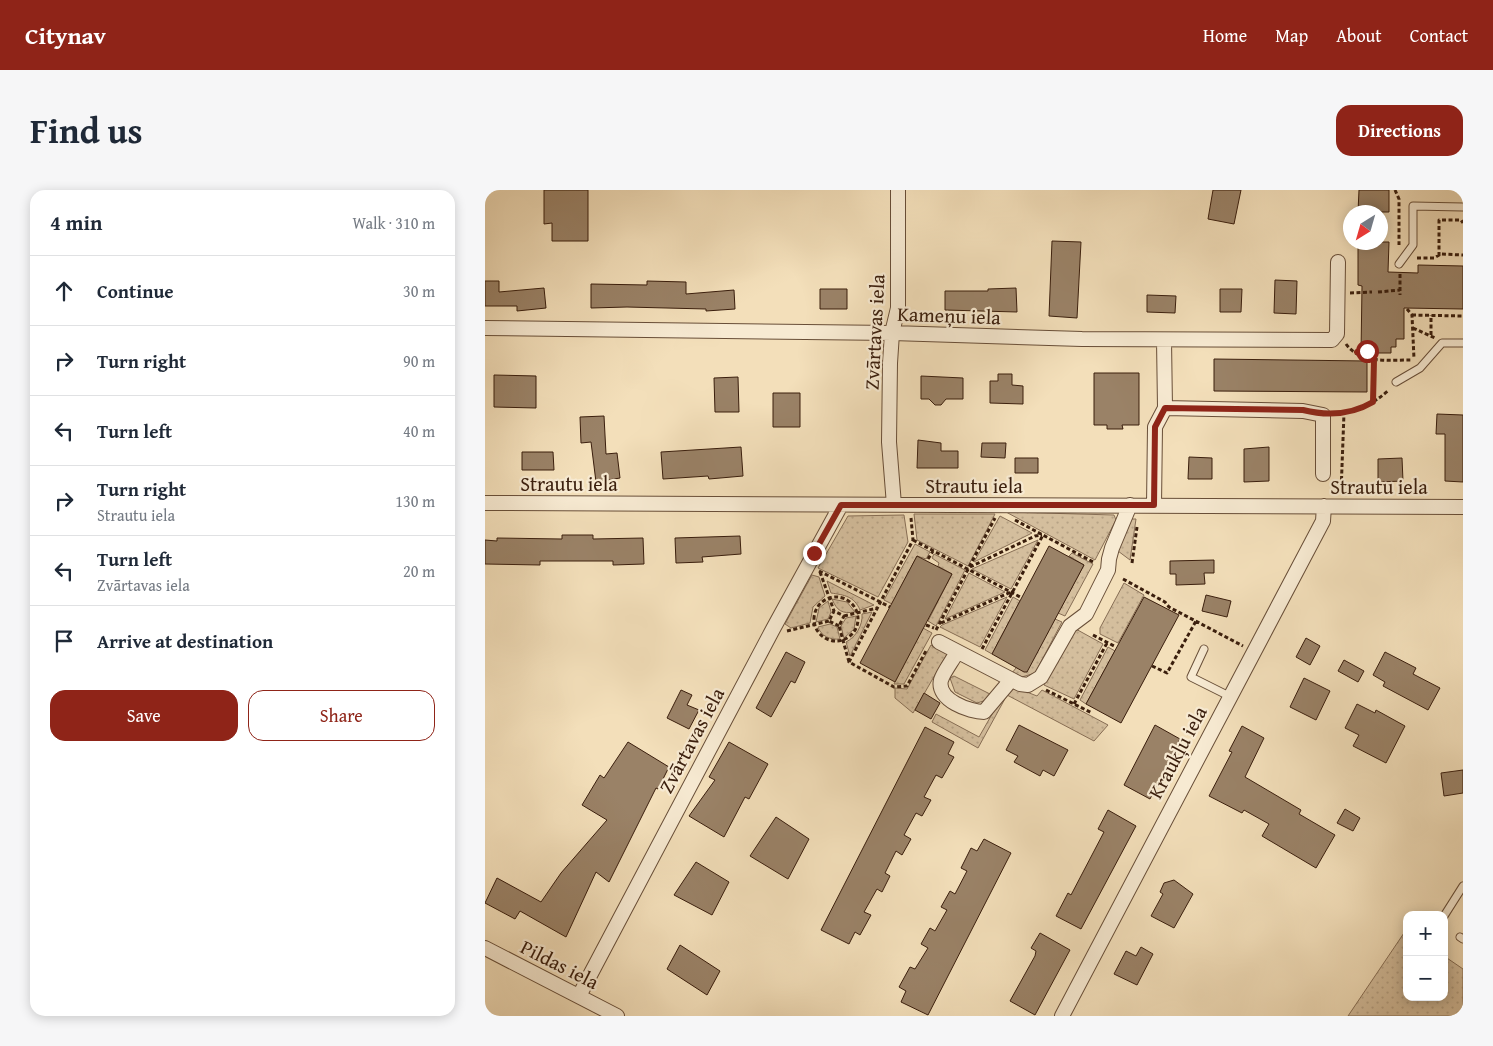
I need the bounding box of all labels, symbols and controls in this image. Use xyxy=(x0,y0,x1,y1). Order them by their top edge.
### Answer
text: Citynav xyxy=(25,18,106,53)
text: Home xyxy=(1203,22,1247,49)
text: Map xyxy=(1275,22,1308,49)
text: About xyxy=(1336,22,1382,49)
text: Contact xyxy=(1410,22,1468,49)
text: Find us xyxy=(30,105,143,156)
button: Directions xyxy=(1336,105,1463,156)
north arrow xyxy=(1343,205,1388,250)
text: 4 min xyxy=(50,207,102,238)
text: Walk · 310 m xyxy=(352,211,435,235)
street label: Zvārtavas iela xyxy=(856,273,892,391)
icon: ahead xyxy=(50,277,78,305)
text: Continue xyxy=(97,277,174,305)
text: 30 m xyxy=(403,279,435,303)
street label: Kameņu iela xyxy=(897,299,1002,331)
route start xyxy=(1356,340,1379,363)
icon: right xyxy=(50,347,78,375)
text: Turn right xyxy=(97,347,186,375)
text: 90 m xyxy=(403,349,435,373)
icon: left xyxy=(50,417,78,445)
text: Turn left xyxy=(97,417,172,445)
text: 40 m xyxy=(403,419,435,443)
street label: Strautu iela xyxy=(520,469,618,498)
street label: Strautu iela xyxy=(925,471,1023,500)
street label: Strautu iela xyxy=(1330,472,1428,501)
text: Turn right xyxy=(97,475,186,503)
icon: right xyxy=(50,487,78,515)
text: 130 m xyxy=(395,489,435,513)
text: Strautu iela xyxy=(97,503,175,527)
route end xyxy=(803,542,826,565)
text: Turn left xyxy=(97,545,172,573)
icon: left xyxy=(50,557,78,585)
text: 20 m xyxy=(403,559,435,583)
text: Zvārtavas iela xyxy=(97,573,190,597)
icon: arrive xyxy=(50,627,78,655)
text: Arrive at destination xyxy=(97,627,273,655)
street label: Zvārtavas iela xyxy=(651,682,731,798)
button: Save xyxy=(50,690,238,741)
button: Share xyxy=(248,690,435,741)
street label: Kraukļu iela xyxy=(1140,700,1214,803)
map controls xyxy=(1403,911,1448,1001)
button: + xyxy=(1403,911,1448,956)
street label: Pildas iela xyxy=(516,932,605,996)
button: − xyxy=(1403,956,1448,1001)

